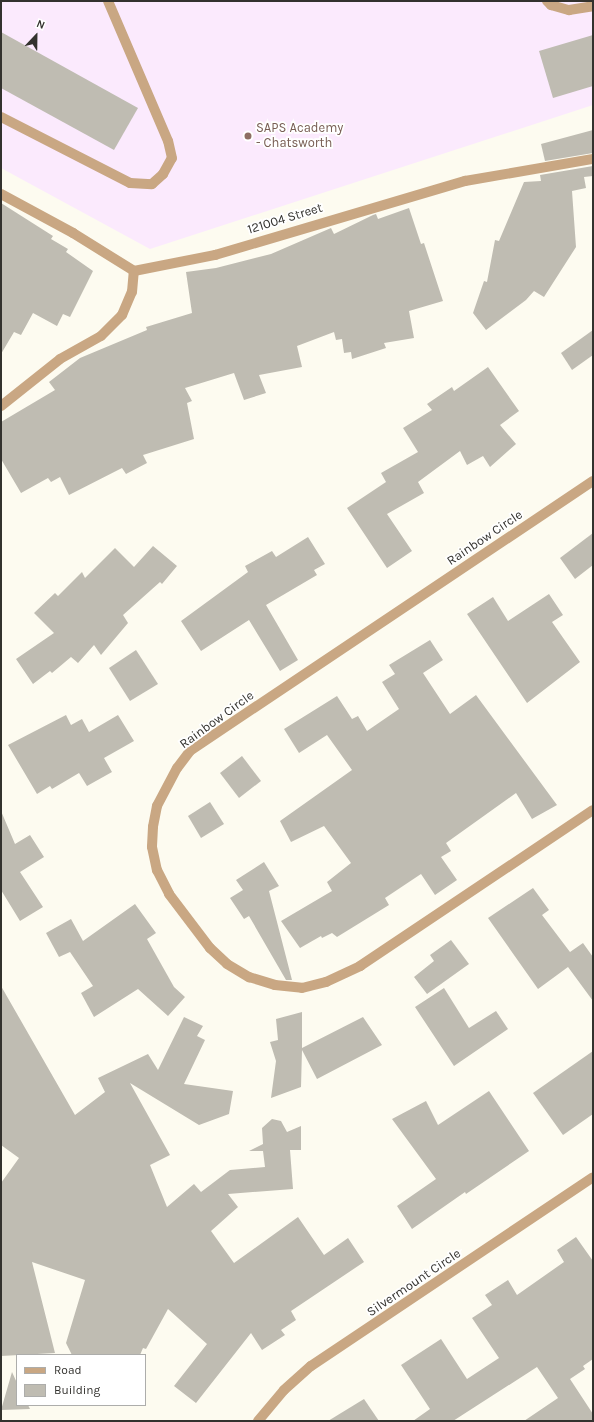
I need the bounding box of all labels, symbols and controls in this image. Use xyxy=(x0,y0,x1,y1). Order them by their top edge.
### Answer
north arrow xyxy=(16,16,56,56)
text: N xyxy=(35,17,47,32)
place label: SAPS Academy - Chatsworth xyxy=(256,121,343,152)
marker: SAPS Academy - Chatsworth xyxy=(243,131,253,141)
street label: 121004 Street xyxy=(246,200,324,238)
street label: Rainbow Circle xyxy=(444,507,526,569)
street label: Rainbow Circle xyxy=(177,688,257,752)
street label: Silvermount Circle xyxy=(364,1246,464,1320)
legend xyxy=(16,1354,146,1406)
text: Road xyxy=(54,1363,82,1377)
text: Building xyxy=(54,1383,100,1397)

